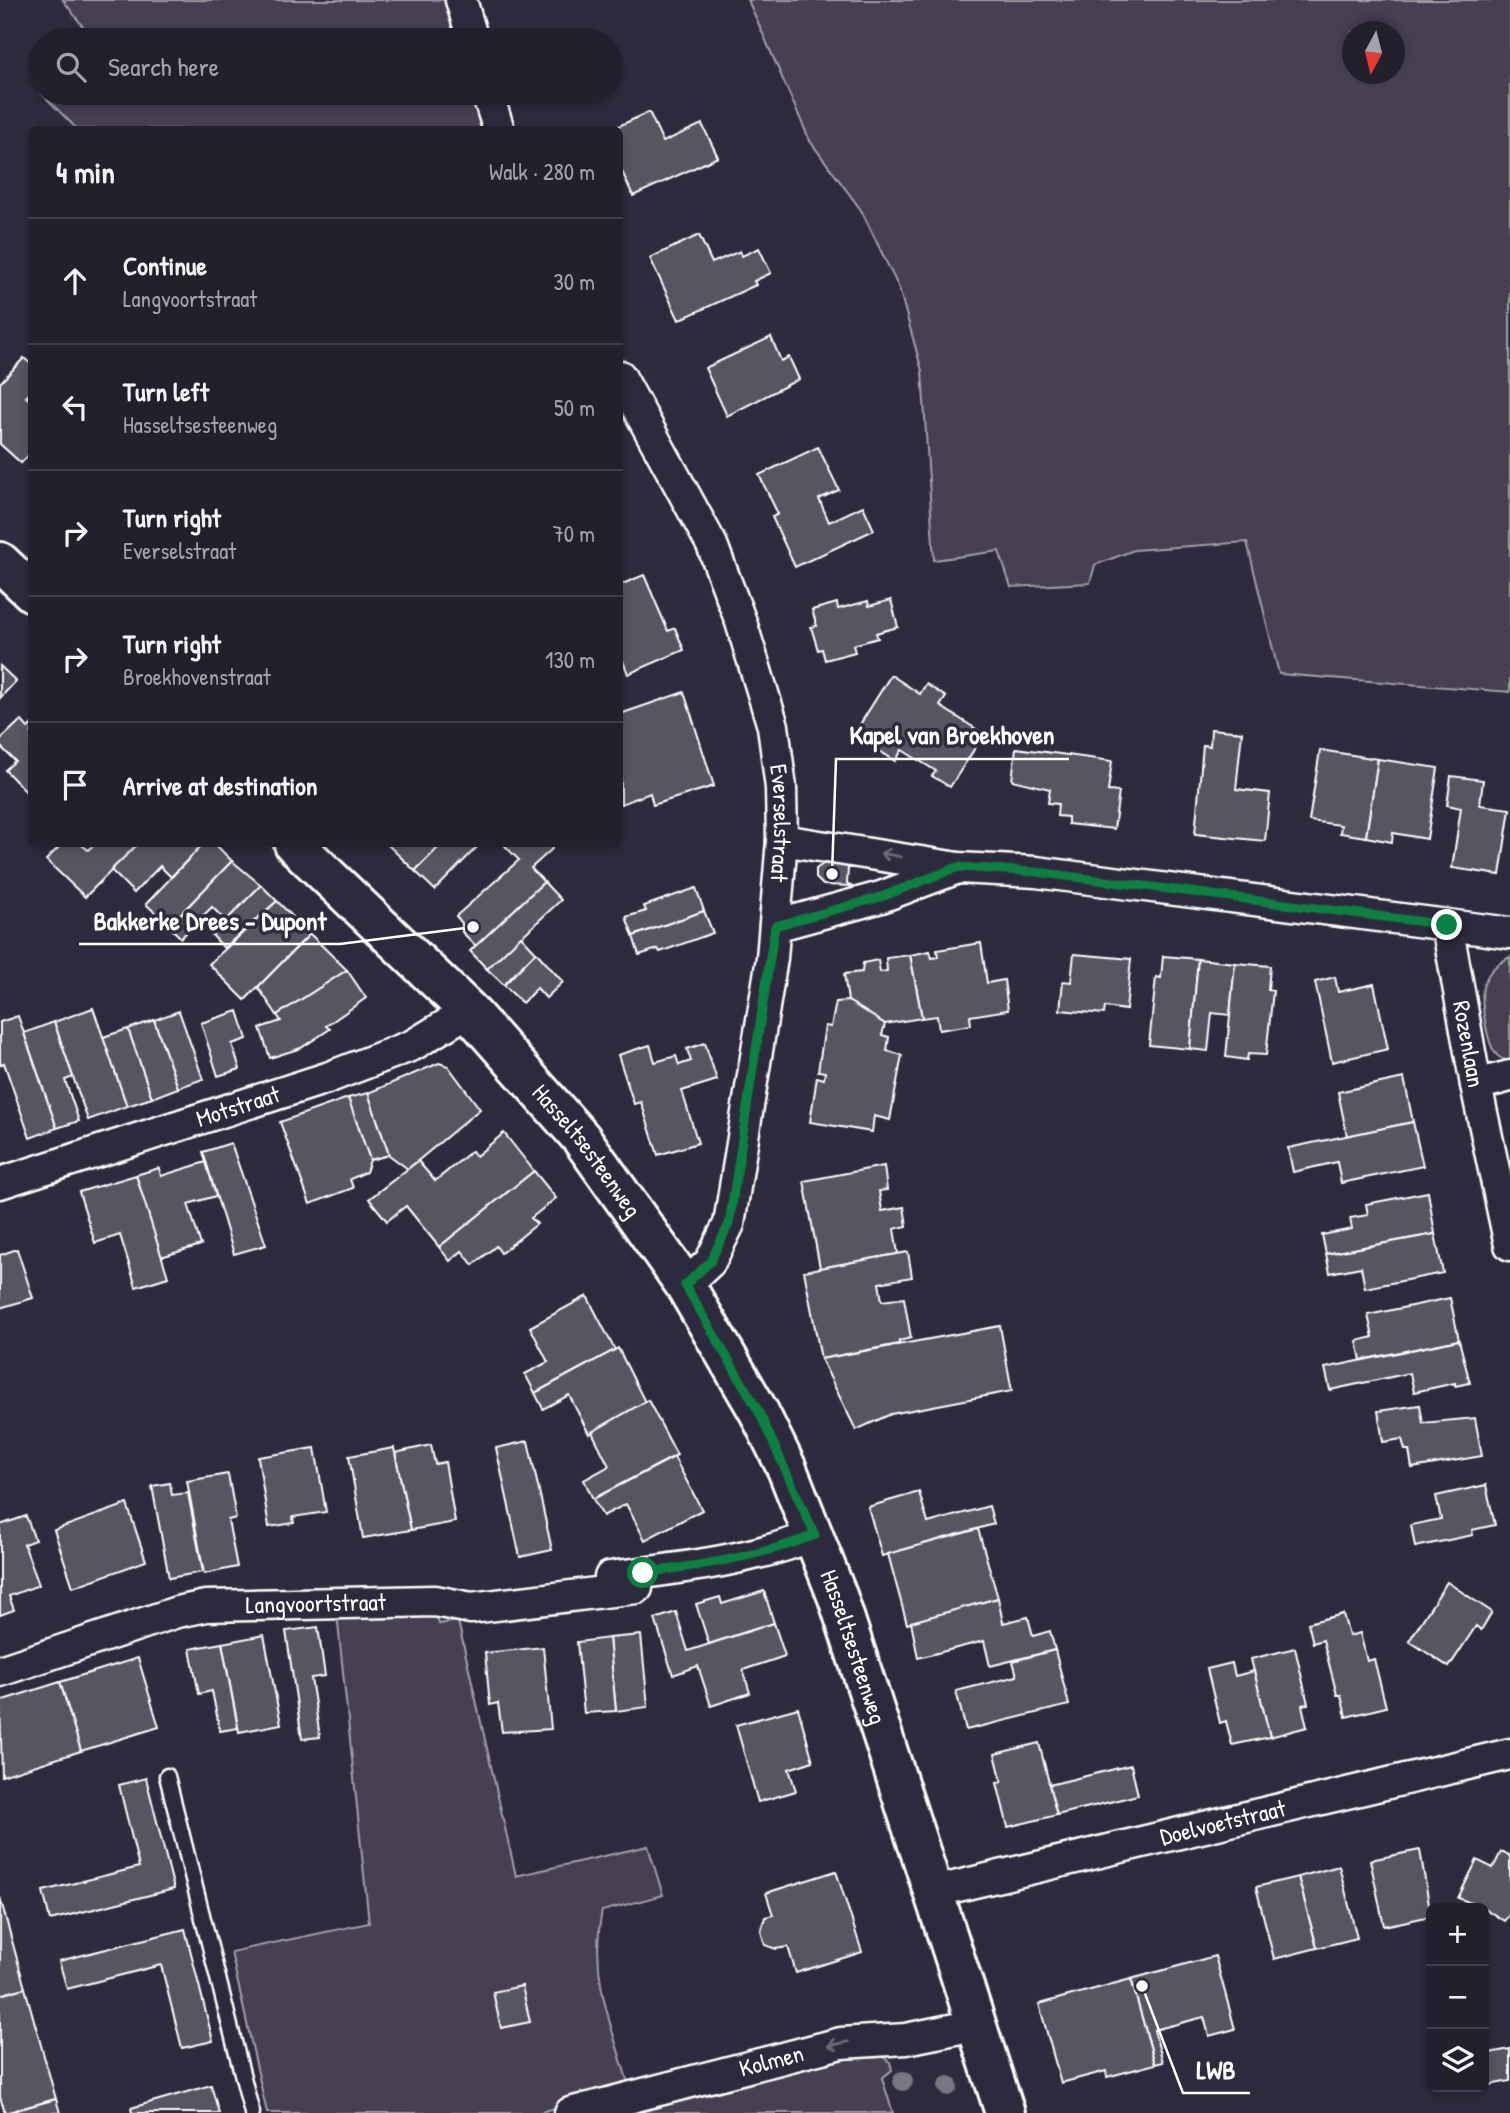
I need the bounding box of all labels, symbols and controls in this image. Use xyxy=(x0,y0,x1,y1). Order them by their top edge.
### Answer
north arrow xyxy=(1342,21,1405,84)
search box xyxy=(28,28,623,105)
icon: search xyxy=(52,48,90,86)
text: Search here xyxy=(108,49,219,84)
text: 4 min xyxy=(56,152,115,192)
text: Walk · 280 m xyxy=(489,156,595,187)
text: Continue xyxy=(123,248,207,283)
icon: ahead xyxy=(56,262,94,300)
text: 30 m xyxy=(553,266,595,297)
text: Langvoortstraat xyxy=(123,283,257,314)
text: Turn left xyxy=(123,374,209,409)
icon: left xyxy=(56,388,94,426)
text: 50 m xyxy=(554,392,595,423)
text: Hasseltsesteenweg xyxy=(123,409,277,440)
text: Turn right xyxy=(123,500,221,535)
icon: right xyxy=(56,514,94,552)
text: 70 m xyxy=(552,518,595,549)
text: Everselstraat xyxy=(123,535,236,566)
text: Turn right xyxy=(123,626,221,661)
icon: right xyxy=(56,640,94,678)
text: 130 m xyxy=(545,644,595,675)
text: Broekhovenstraat xyxy=(123,661,271,692)
callout: Kapel van Broekhoven xyxy=(836,712,1069,759)
text: Kapel van Broekhoven xyxy=(849,717,1055,753)
street label: Everselstraat xyxy=(763,762,799,884)
icon: arrive xyxy=(56,766,94,804)
text: Arrive at destination xyxy=(123,768,318,803)
one-way arrow xyxy=(880,848,903,861)
callout: Bakkerke Drees - Dupont xyxy=(79,897,340,944)
text: Bakkerke Drees - Dupont xyxy=(93,903,328,939)
route end xyxy=(1431,909,1462,940)
street label: Rozenlaan xyxy=(1446,998,1493,1090)
street label: Motstraat xyxy=(192,1077,284,1134)
street label: Hasseltsesteenweg xyxy=(526,1077,649,1224)
route start xyxy=(627,1557,658,1588)
street label: Hasseltsesteenweg xyxy=(813,1565,895,1728)
street label: Langvoortstraat xyxy=(245,1585,387,1620)
street label: Doelvoetstraat xyxy=(1157,1791,1289,1852)
map controls xyxy=(1426,1903,1489,2092)
button: + xyxy=(1426,1903,1489,1966)
button: − xyxy=(1426,1966,1489,2029)
button: layers xyxy=(1426,2029,1489,2092)
street label: Kolmen xyxy=(735,2036,807,2084)
one-way arrow xyxy=(827,2038,850,2051)
callout: LWB xyxy=(1183,2046,1250,2093)
text: LWB xyxy=(1197,2052,1235,2087)

